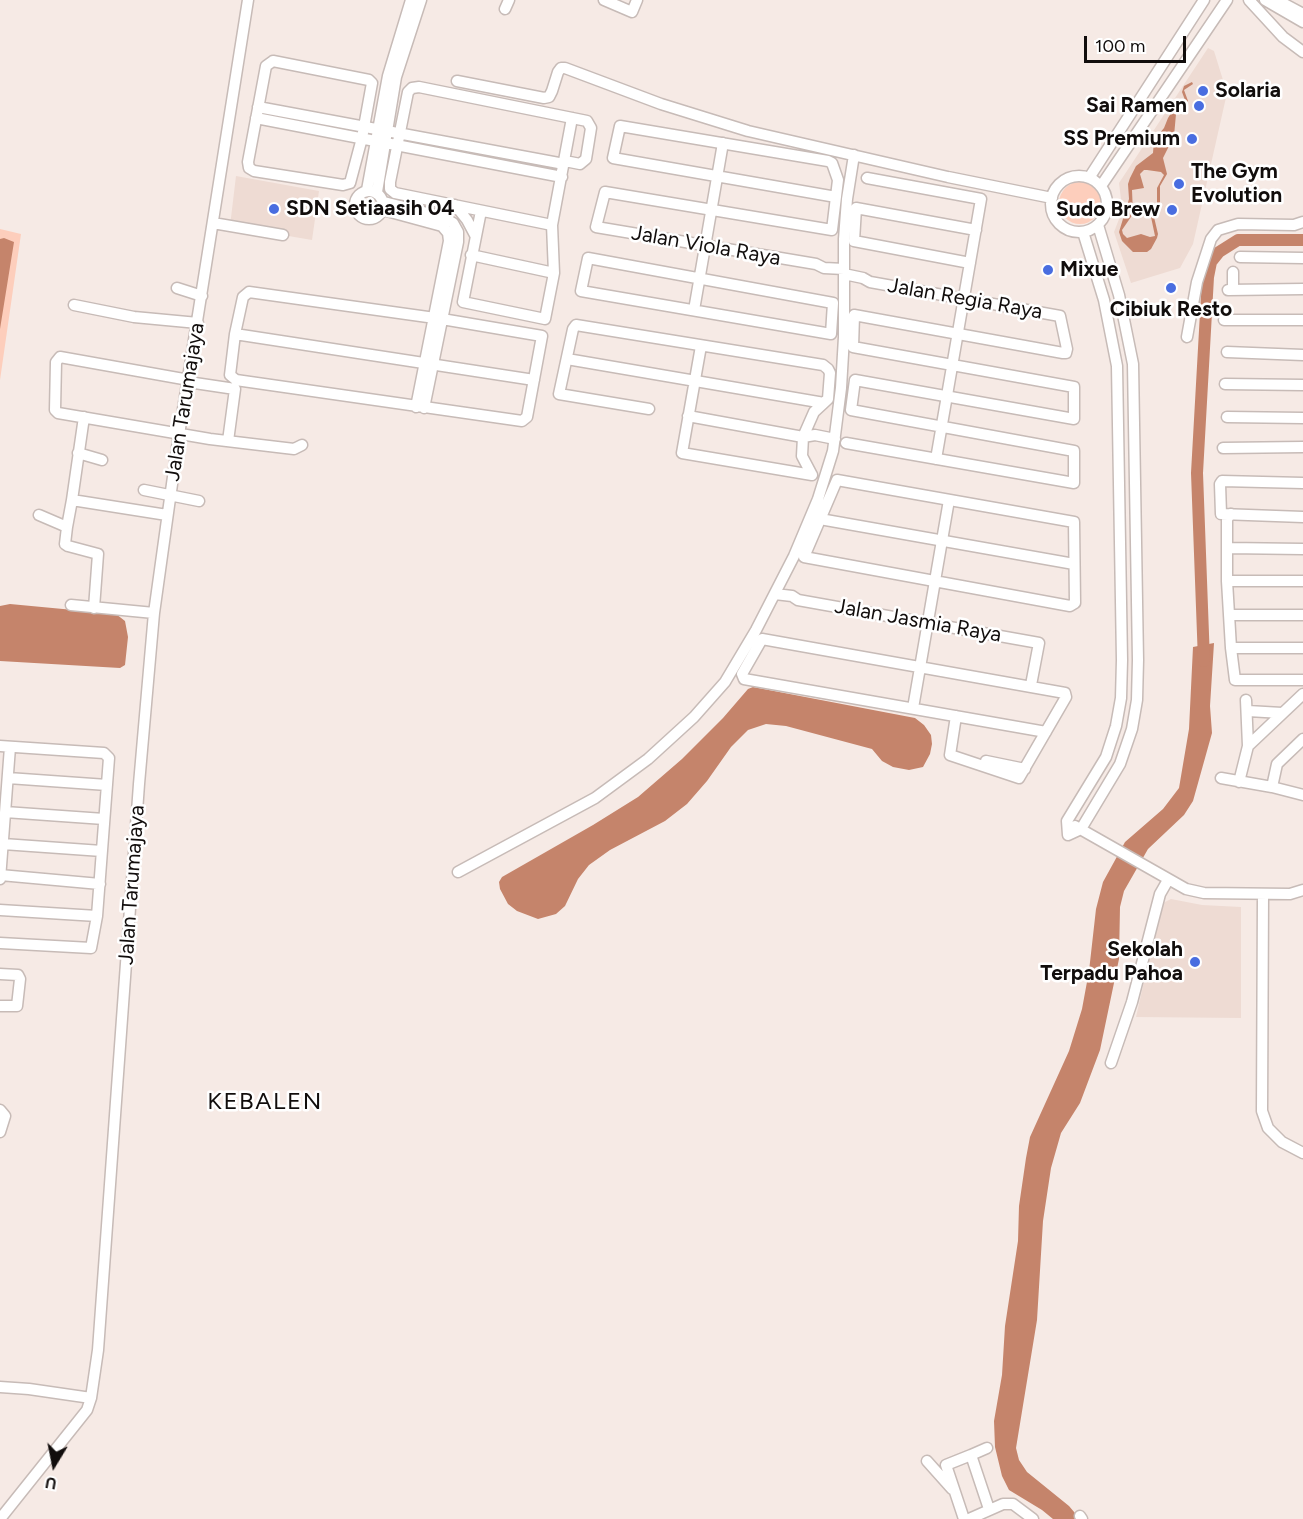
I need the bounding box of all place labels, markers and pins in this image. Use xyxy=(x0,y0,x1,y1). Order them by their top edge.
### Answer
place label: Solaria xyxy=(1215,78,1281,104)
marker: Solaria xyxy=(1196,84,1210,98)
place label: Sai Ramen xyxy=(1086,93,1187,119)
marker: Sai Ramen xyxy=(1192,99,1206,113)
place label: SS Premium xyxy=(1063,126,1180,152)
marker: SS Premium xyxy=(1185,132,1199,146)
place label: The Gym Evolution xyxy=(1191,159,1282,209)
marker: The Gym Evolution xyxy=(1172,177,1186,191)
place label: SDN Setiaasih 04 xyxy=(286,196,455,222)
place label: Sudo Brew xyxy=(1056,197,1160,223)
marker: SDN Setiaasih 04 xyxy=(267,202,281,216)
marker: Sudo Brew xyxy=(1165,203,1179,217)
place label: Mixue xyxy=(1060,257,1118,283)
marker: Mixue xyxy=(1041,263,1055,277)
marker: Cibiuk Resto xyxy=(1164,281,1178,295)
place label: Cibiuk Resto xyxy=(1110,297,1232,323)
place label: Sekolah Terpadu Pahoa xyxy=(1040,937,1183,987)
marker: Sekolah Terpadu Pahoa xyxy=(1188,955,1202,969)

